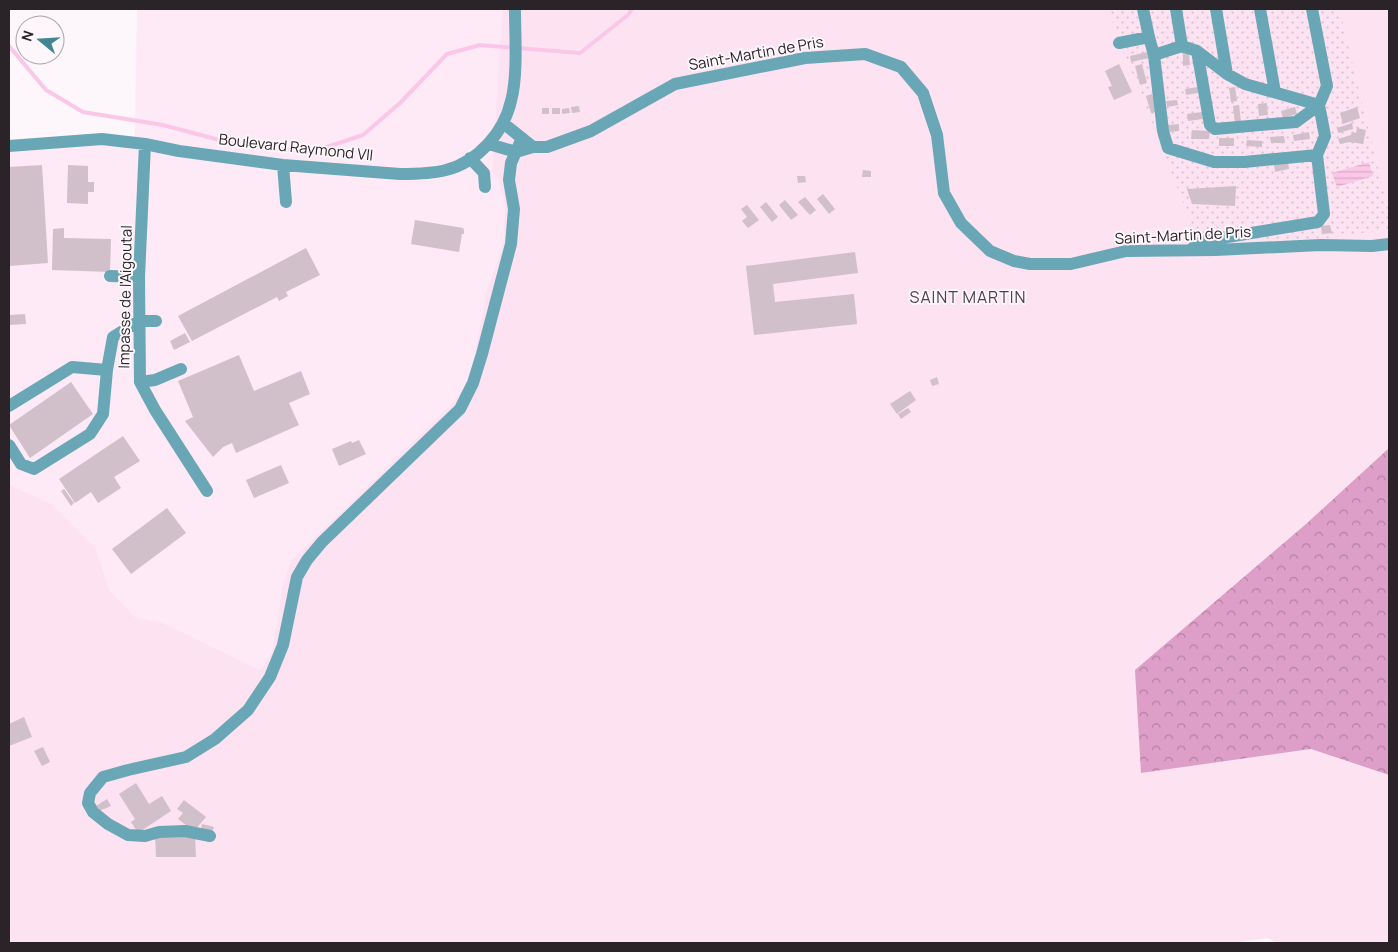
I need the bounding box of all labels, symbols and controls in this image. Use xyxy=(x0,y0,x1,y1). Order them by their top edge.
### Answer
north arrow xyxy=(15,15,65,65)
text: N xyxy=(17,28,38,44)
street label: Saint-Martin de Pris xyxy=(687,31,825,75)
street label: Boulevard Raymond VII xyxy=(218,128,374,166)
street label: Saint-Martin de Pris xyxy=(1114,221,1252,249)
street label: Impasse de l'Aigoutal xyxy=(113,225,137,369)
district label: SAINT MARTIN xyxy=(910,286,1026,308)

